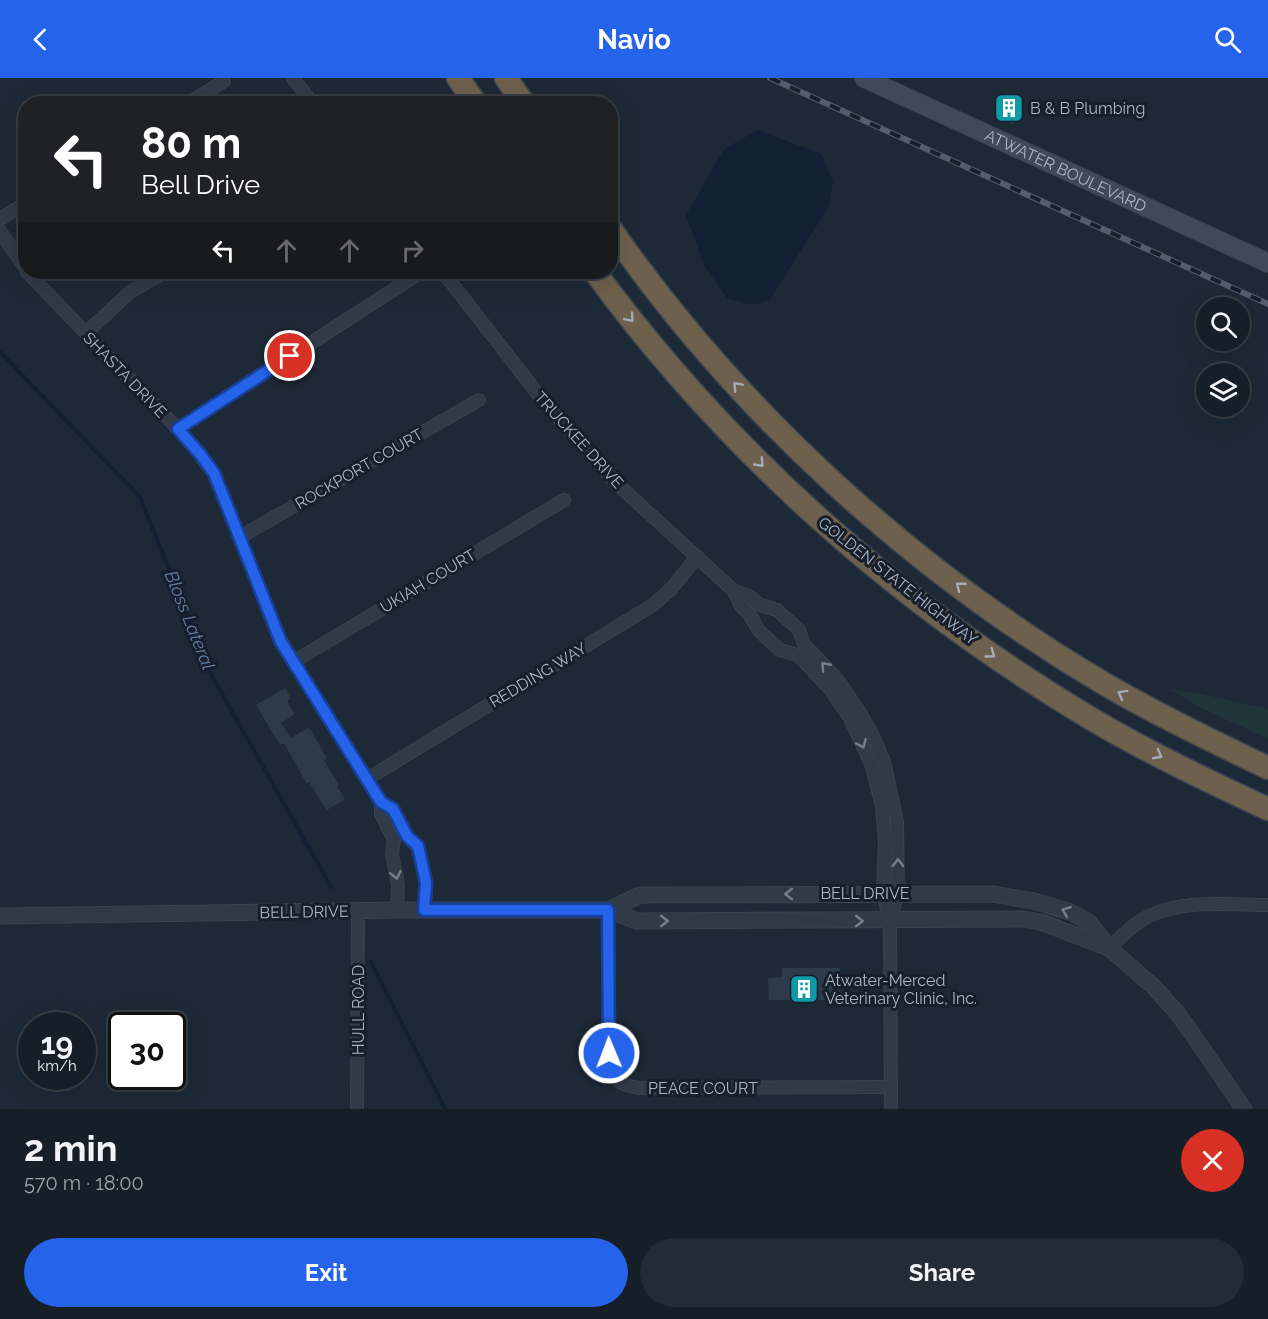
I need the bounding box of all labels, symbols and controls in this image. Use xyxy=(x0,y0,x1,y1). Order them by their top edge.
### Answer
icon: back xyxy=(24,23,57,56)
icon: search xyxy=(1211,23,1244,56)
text: Navio xyxy=(597,24,671,55)
building icon: B & B Plumbing xyxy=(993,92,1025,124)
place label: B & B Plumbing xyxy=(1030,99,1145,118)
text: 80 m xyxy=(141,119,241,168)
icon: left xyxy=(42,120,120,198)
street label: ATWATER BOULEVARD xyxy=(982,125,1150,216)
text: Bell Drive xyxy=(141,169,260,200)
icon: left xyxy=(207,234,240,267)
icon: ahead xyxy=(270,234,303,267)
icon: ahead xyxy=(333,234,366,267)
icon: right xyxy=(396,234,429,267)
map controls xyxy=(1196,297,1250,417)
button: search xyxy=(1196,297,1250,351)
one-way arrow xyxy=(623,311,634,322)
street label: SHASTA DRIVE xyxy=(79,328,171,422)
pin xyxy=(264,330,315,381)
icon: arrive xyxy=(273,339,306,372)
button: layers xyxy=(1196,363,1250,417)
one-way arrow xyxy=(733,382,744,392)
street label: TRUCKEE DRIVE xyxy=(531,388,628,492)
street label: ROCKPORT COURT xyxy=(292,425,426,513)
one-way arrow xyxy=(753,456,764,467)
street label: GOLDEN STATE HIGHWAY xyxy=(815,513,982,649)
street label: UKIAH COURT xyxy=(377,545,479,617)
water label: Bloss Lateral xyxy=(161,567,219,673)
one-way arrow xyxy=(955,583,966,594)
street label: REDDING WAY xyxy=(486,638,591,712)
one-way arrow xyxy=(985,647,996,658)
one-way arrow xyxy=(821,662,832,673)
one-way arrow xyxy=(1118,690,1128,701)
one-way arrow xyxy=(854,737,866,748)
one-way arrow xyxy=(1152,748,1163,759)
one-way arrow xyxy=(892,859,904,868)
one-way arrow xyxy=(389,870,402,880)
street label: BELL DRIVE xyxy=(820,884,910,903)
one-way arrow xyxy=(785,888,794,900)
street label: BELL DRIVE xyxy=(259,902,349,922)
one-way arrow xyxy=(1061,906,1071,919)
one-way arrow xyxy=(660,915,669,927)
one-way arrow xyxy=(855,915,864,927)
street label: HULL ROAD xyxy=(349,965,368,1055)
place label: Atwater-Merced Veterinary Clinic, Inc. xyxy=(825,971,977,1008)
building icon: Atwater-Merced Veterinary Clinic, Inc. xyxy=(788,973,820,1005)
speed limit sign: 30 xyxy=(108,1012,186,1090)
position arrow xyxy=(577,1021,641,1085)
text: 19 xyxy=(41,1026,73,1061)
text: km/h xyxy=(37,1057,77,1075)
street label: PEACE COURT xyxy=(648,1079,758,1098)
text: 2 min xyxy=(24,1127,117,1169)
button: close xyxy=(1181,1129,1244,1192)
text: 570 m · 18:00 xyxy=(24,1171,144,1195)
button: Exit xyxy=(24,1238,628,1307)
button: Share xyxy=(640,1238,1244,1307)

